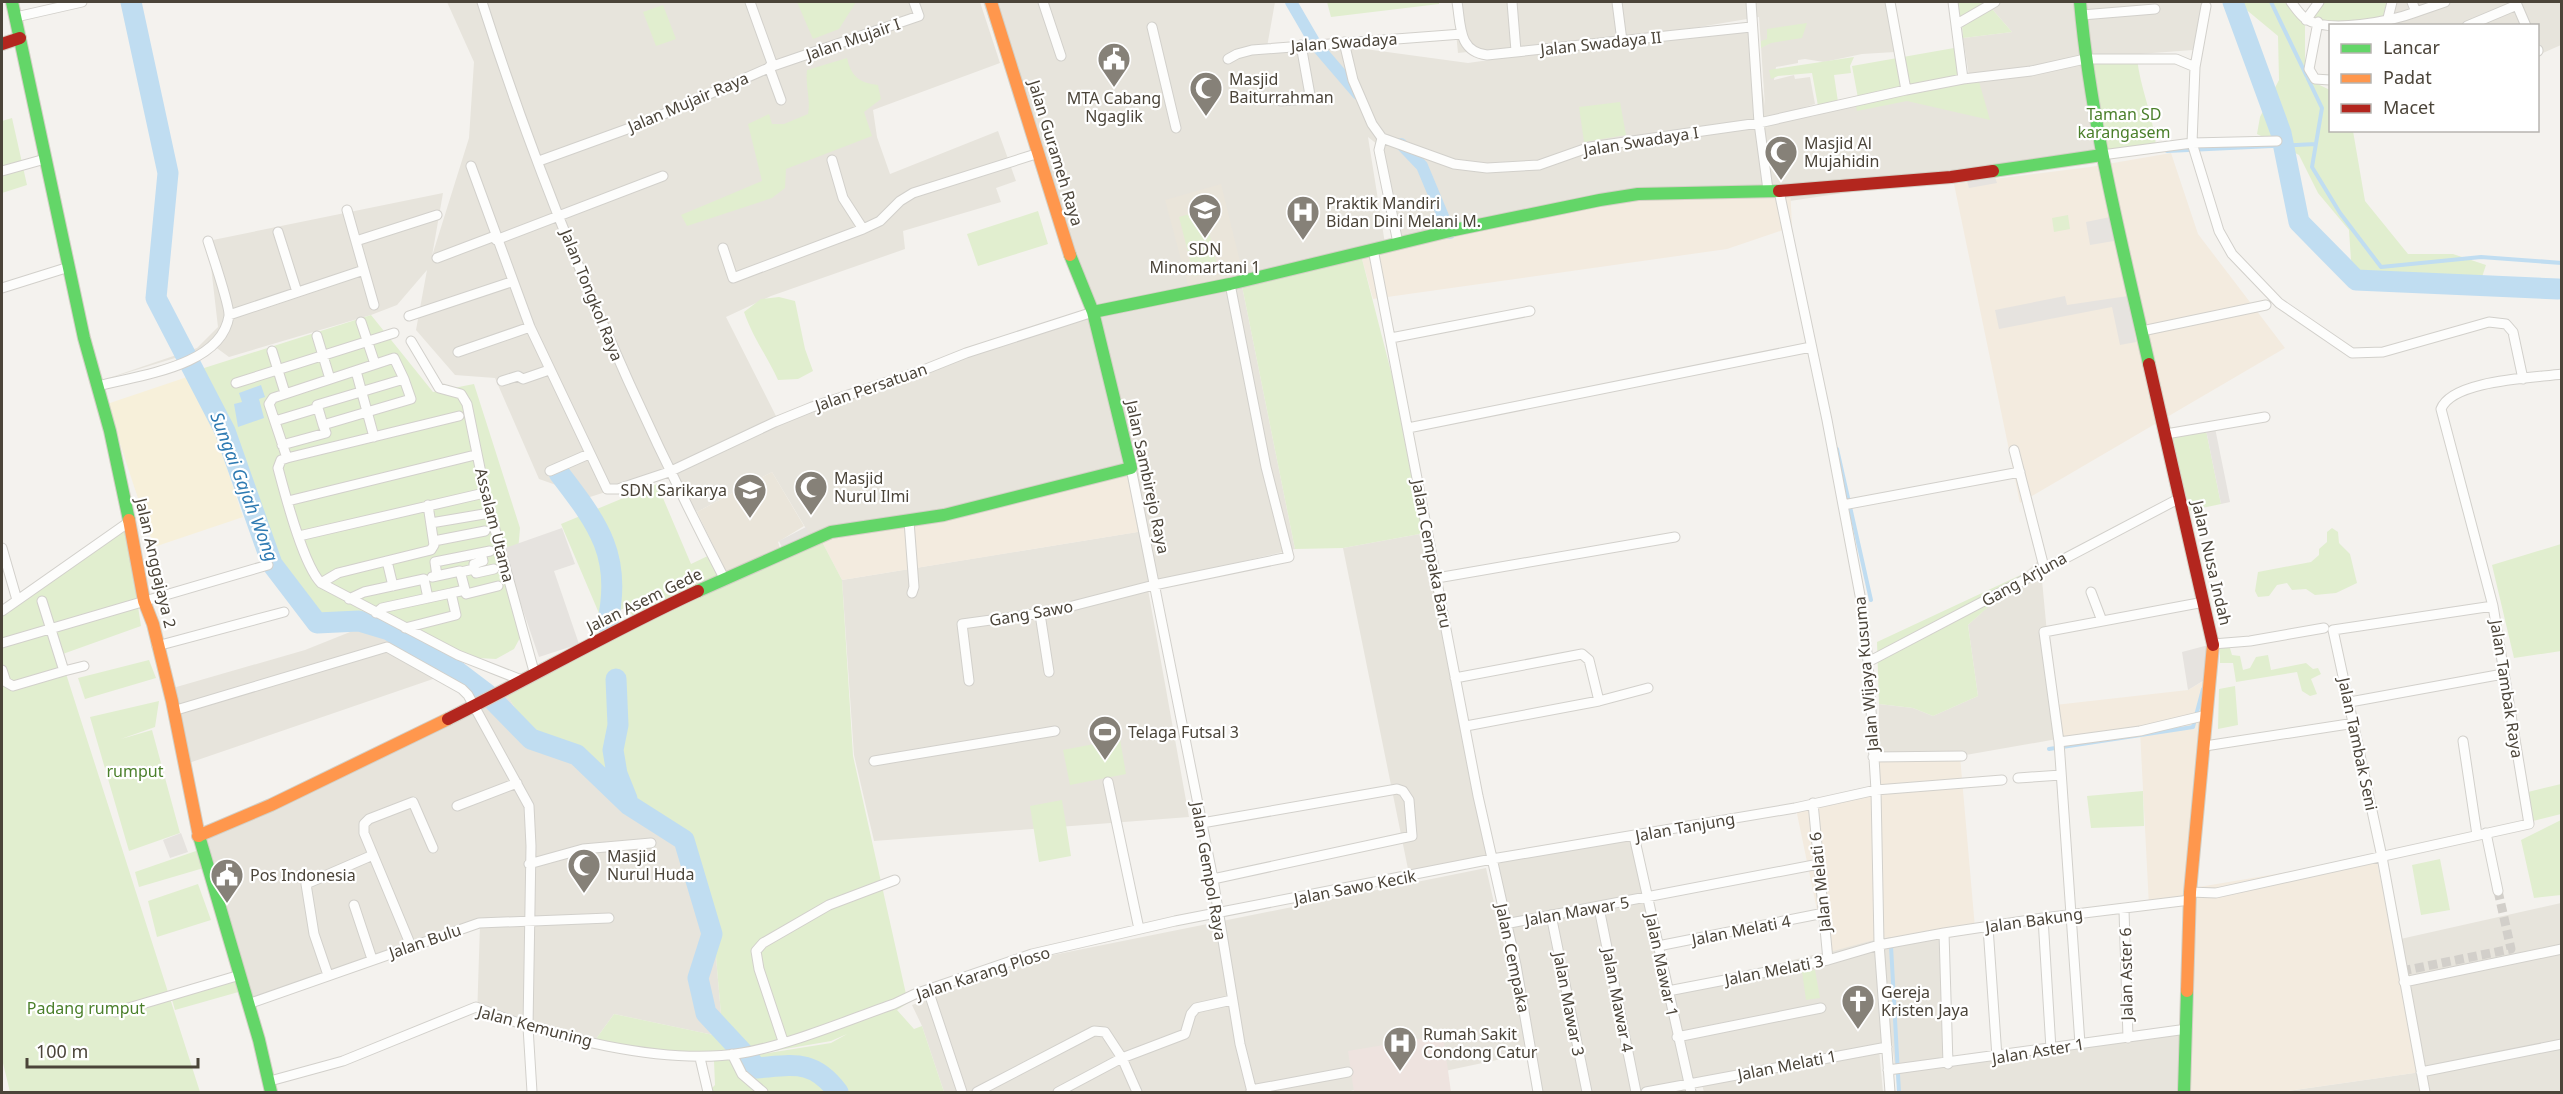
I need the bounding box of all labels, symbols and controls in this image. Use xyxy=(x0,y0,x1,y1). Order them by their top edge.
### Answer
street label: Jalan Mujair I xyxy=(801,13,903,66)
legend xyxy=(2329,24,2539,132)
street label: Jalan Swadaya II xyxy=(1537,26,1663,61)
street label: Jalan Swadaya xyxy=(1288,27,1398,57)
text: Lancar xyxy=(2383,35,2440,59)
public building icon: MTA Cabang Ngaglik xyxy=(1096,41,1132,88)
text: Padat xyxy=(2383,65,2432,89)
street label: Jalan Mujair Raya xyxy=(623,67,752,138)
place label: Masjid Baiturrahman xyxy=(1229,68,1334,108)
mosque icon: Masjid Baiturrahman xyxy=(1188,70,1224,117)
street label: Jalan Gurameh Raya xyxy=(1023,75,1089,229)
place label: MTA Cabang Ngaglik xyxy=(1067,87,1161,127)
text: Macet xyxy=(2383,95,2435,119)
park label: Taman SD karangasem xyxy=(2077,103,2171,143)
street label: Jalan Swadaya I xyxy=(1580,121,1700,161)
place label: Masjid Al Mujahidin xyxy=(1804,132,1879,172)
mosque icon: Masjid Al Mujahidin xyxy=(1763,134,1799,181)
school or university icon: SDN Minomartani 1 xyxy=(1187,192,1223,239)
place label: Praktik Mandiri Bidan Dini Melani M. xyxy=(1326,192,1481,232)
hospital icon: Praktik Mandiri Bidan Dini Melani M. xyxy=(1285,194,1321,241)
street label: Jalan Tongkol Raya xyxy=(555,224,628,364)
place label: SDN Minomartani 1 xyxy=(1150,238,1260,278)
street label: Jalan Persatuan xyxy=(810,358,930,417)
street label: Jalan Sambirejo Raya xyxy=(1121,396,1175,556)
water label: Sungai Gajah Wong xyxy=(205,408,285,565)
street label: Assalam Utama xyxy=(470,466,520,584)
place label: Masjid Nurul Ilmi xyxy=(834,467,909,507)
mosque icon: Masjid Nurul Ilmi xyxy=(793,469,829,516)
school or university icon: SDN Sarikarya xyxy=(732,472,768,519)
street label: Jalan Cempaka Baru xyxy=(1406,476,1457,630)
place label: SDN Sarikarya xyxy=(620,479,727,501)
street label: Jalan Anggajaya 2 xyxy=(130,494,182,630)
street label: Jalan Nusa Indah xyxy=(2187,497,2237,628)
street label: Gang Arjuna xyxy=(1977,547,2071,611)
street label: Jalan Asem Gede xyxy=(581,562,705,638)
street label: Gang Sawo xyxy=(987,595,1075,631)
street label: Jalan Wijaya Kusuma xyxy=(1848,596,1884,754)
street label: Jalan Tambak Raya xyxy=(2485,616,2529,760)
street label: Jalan Tambak Seni xyxy=(2333,674,2383,813)
sports icon: Telaga Futsal 3 xyxy=(1087,714,1123,761)
place label: Telaga Futsal 3 xyxy=(1128,721,1239,743)
park label: rumput xyxy=(107,760,164,782)
street label: Jalan Gempol Raya xyxy=(1186,798,1232,942)
street label: Jalan Tanjung xyxy=(1632,807,1737,847)
street label: Jalan Melati 6 xyxy=(1804,831,1836,935)
place label: Masjid Nurul Huda xyxy=(607,845,694,885)
mosque icon: Masjid Nurul Huda xyxy=(566,847,602,894)
public building icon: Pos Indonesia xyxy=(209,857,245,904)
place label: Pos Indonesia xyxy=(250,864,356,886)
street label: Jalan Sawo Kecik xyxy=(1290,864,1418,910)
street label: Jalan Mawar 5 xyxy=(1521,891,1631,931)
street label: Jalan Cempaka xyxy=(1490,900,1535,1015)
street label: Jalan Bakung xyxy=(1982,902,2084,938)
street label: Jalan Mawar 1 xyxy=(1640,909,1684,1019)
street label: Jalan Melati 4 xyxy=(1688,910,1792,951)
street label: Jalan Bulu xyxy=(384,918,464,964)
street label: Jalan Aster 6 xyxy=(2114,927,2138,1023)
street label: Jalan Karang Ploso xyxy=(911,941,1053,1006)
street label: Jalan Mawar 4 xyxy=(1597,944,1639,1054)
street label: Jalan Mawar 3 xyxy=(1548,948,1590,1058)
street label: Jalan Melati 3 xyxy=(1721,950,1825,991)
place label: Gereja Kristen Jaya xyxy=(1881,981,1969,1021)
church icon: Gereja Kristen Jaya xyxy=(1840,983,1876,1030)
park label: Padang rumput xyxy=(27,997,145,1019)
street label: Jalan Kemuning xyxy=(473,1000,595,1052)
place label: Rumah Sakit Condong Catur xyxy=(1423,1023,1538,1063)
hospital icon: Rumah Sakit Condong Catur xyxy=(1382,1025,1418,1072)
scale bar xyxy=(27,1031,198,1069)
street label: Jalan Aster 1 xyxy=(1988,1033,2086,1069)
text: 100 m xyxy=(36,1039,88,1063)
street label: Jalan Melati 1 xyxy=(1734,1045,1838,1086)

